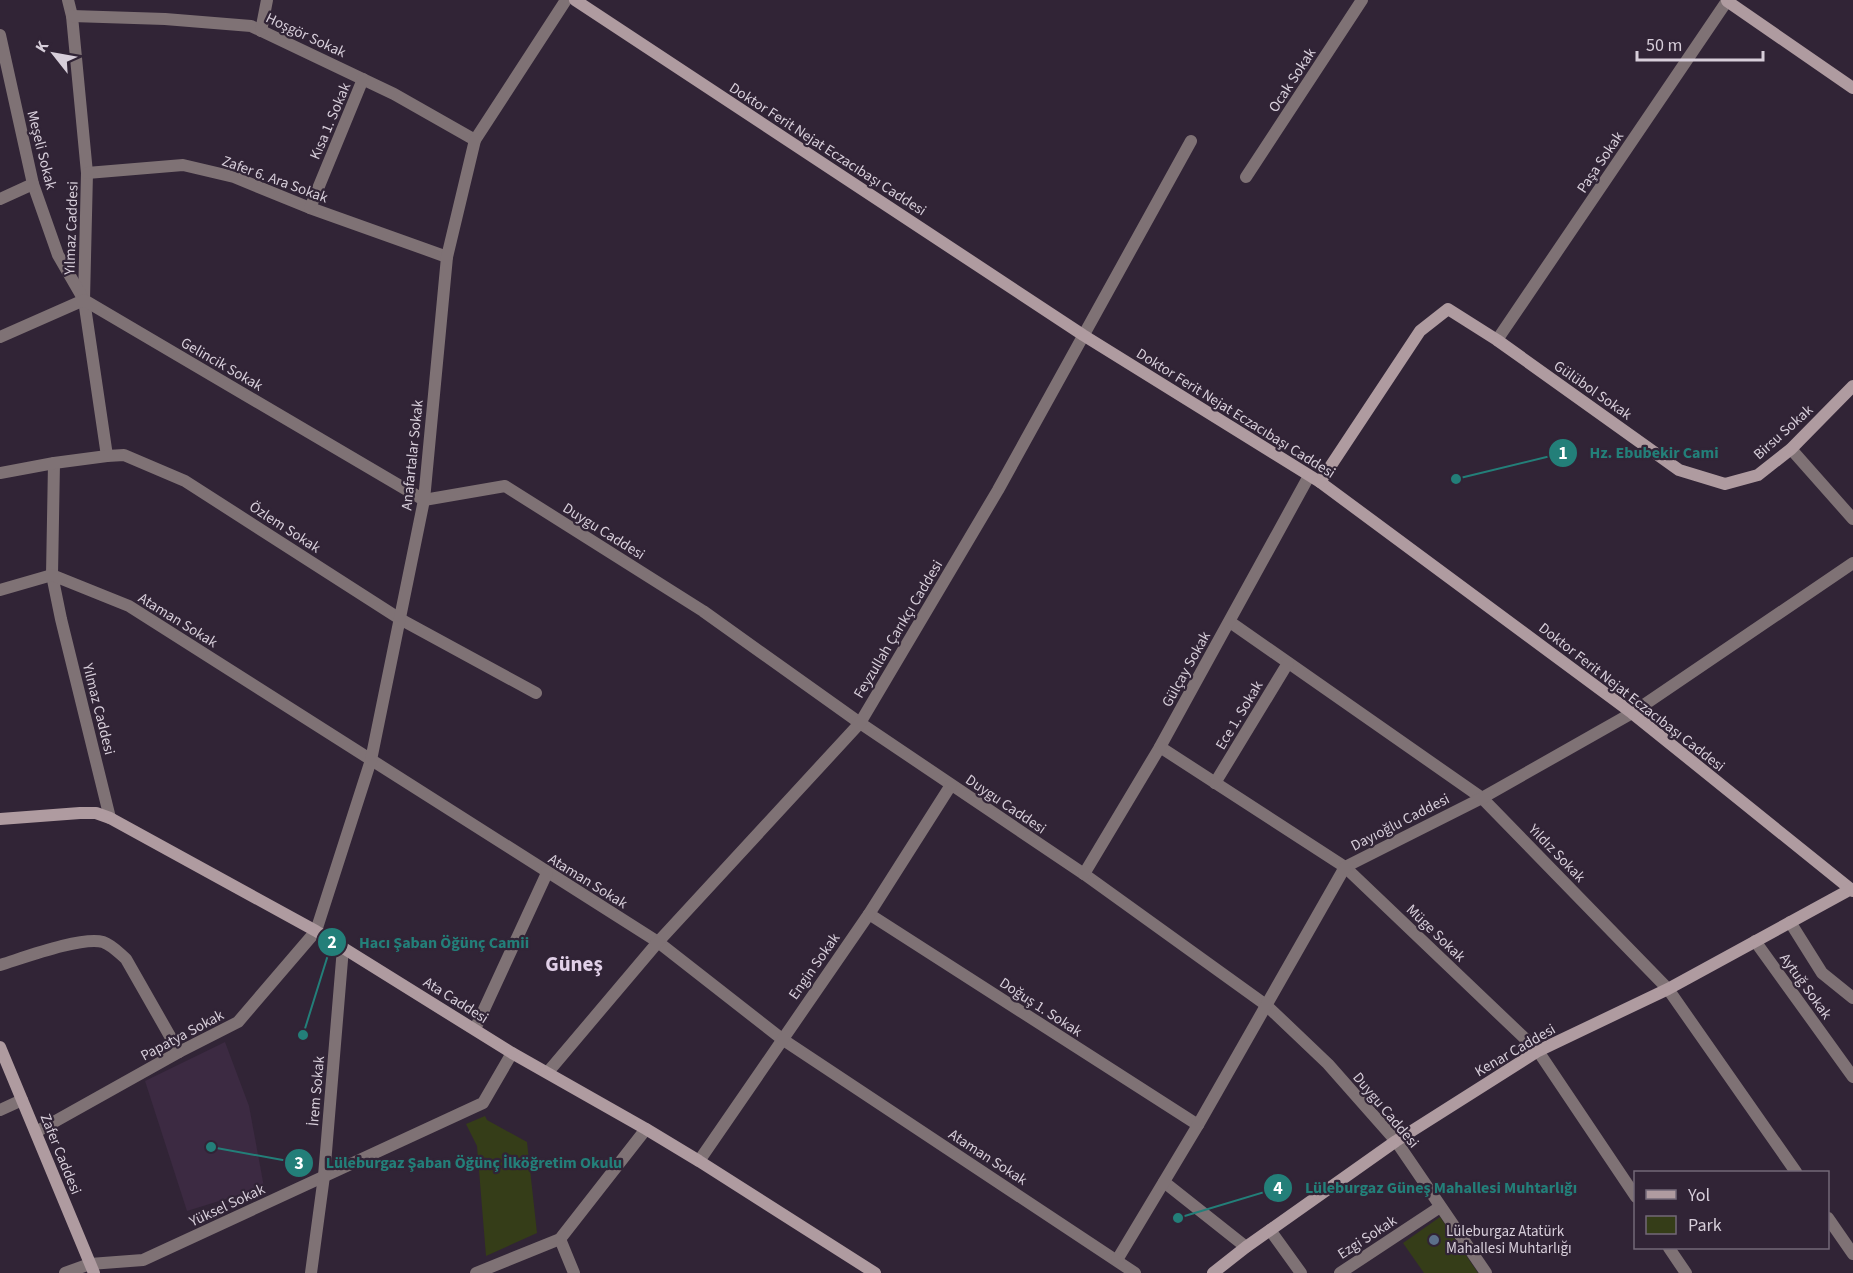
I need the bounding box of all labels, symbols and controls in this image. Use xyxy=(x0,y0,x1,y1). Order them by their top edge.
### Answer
street label: Hoşgör Sokak xyxy=(262,8,350,63)
north arrow xyxy=(24,24,84,84)
scale bar xyxy=(1637,24,1763,62)
text: 50 m xyxy=(1646,33,1682,58)
text: K xyxy=(30,37,54,57)
street label: Ocak Sokak xyxy=(1264,43,1321,117)
street label: Doktor Ferit Nejat Eczacıbaşı Caddesi xyxy=(725,78,930,221)
street label: Kısa 1. Sokak xyxy=(305,79,356,163)
street label: Meşeli Sokak xyxy=(22,108,62,193)
street label: Paşa Sokak xyxy=(1572,127,1629,197)
street label: Zafer 6. Ara Sokak xyxy=(219,151,331,209)
street label: Yılmaz Caddesi xyxy=(59,181,84,276)
street label: Gelincik Sokak xyxy=(177,332,267,397)
street label: Doktor Ferit Nejat Eczacıbaşı Caddesi xyxy=(1132,343,1339,484)
street label: Gülübol Sokak xyxy=(1549,356,1636,425)
street label: Anafartalar Sokak xyxy=(396,398,429,511)
street label: Birsu Sokak xyxy=(1749,400,1818,465)
callout: Hz. Ebubekir Cami xyxy=(1548,436,1731,470)
text: 1 xyxy=(1558,441,1568,466)
text: Hz. Ebubekir Cami xyxy=(1589,442,1719,464)
street label: Özlem Sokak xyxy=(245,496,325,559)
street label: Duygu Caddesi xyxy=(559,498,649,565)
street label: Feyzullah Çarıkçı Caddesi xyxy=(849,556,948,702)
street label: Ataman Sokak xyxy=(134,588,222,653)
street label: Doktor Ferit Nejat Eczacıbaşı Caddesi xyxy=(1534,618,1729,777)
street label: Gülçay Sokak xyxy=(1157,627,1216,711)
street label: Yılmaz Caddesi xyxy=(77,660,120,757)
street label: Ece 1. Sokak xyxy=(1211,676,1269,754)
street label: Duygu Caddesi xyxy=(961,770,1050,839)
street label: Dayıoğlu Caddesi xyxy=(1347,788,1453,856)
street label: Yıldız Sokak xyxy=(1523,819,1590,888)
street label: Ataman Sokak xyxy=(544,849,632,914)
street label: Müge Sokak xyxy=(1401,900,1470,967)
callout: Hacı Şaban Öğünç Camii xyxy=(317,925,541,959)
street label: Engin Sokak xyxy=(784,928,845,1004)
text: 2 xyxy=(327,930,337,955)
text: Hacı Şaban Öğünç Camii xyxy=(359,932,529,954)
district label: Güneş xyxy=(545,949,603,979)
street label: Aytuğ Sokak xyxy=(1774,949,1837,1024)
street label: Ata Caddesi xyxy=(419,972,492,1029)
street label: Doğuş 1. Sokak xyxy=(995,973,1087,1042)
street label: Papatya Sokak xyxy=(137,1004,228,1066)
street label: Kenar Caddesi xyxy=(1471,1019,1560,1082)
street label: İrem Sokak xyxy=(303,1055,330,1127)
street label: Duygu Caddesi xyxy=(1348,1068,1424,1153)
street label: Zafer Caddesi xyxy=(35,1111,86,1198)
street label: Ataman Sokak xyxy=(944,1124,1032,1191)
callout: Lüleburgaz Şaban Öğünç İlköğretim Okulu xyxy=(284,1146,634,1180)
text: 3 xyxy=(294,1151,304,1176)
text: Lüleburgaz Şaban Öğünç İlköğretim Okulu xyxy=(326,1152,622,1174)
callout: Lüleburgaz Güneş Mahallesi Muhtarlığı xyxy=(1263,1171,1590,1205)
legend xyxy=(1634,1171,1829,1249)
text: 4 xyxy=(1273,1176,1283,1201)
text: Lüleburgaz Güneş Mahallesi Muhtarlığı xyxy=(1305,1177,1577,1199)
street label: Yüksel Sokak xyxy=(185,1179,269,1233)
text: Yol xyxy=(1687,1183,1710,1208)
street label: Ezgi Sokak xyxy=(1334,1210,1401,1264)
text: Park xyxy=(1688,1213,1722,1238)
place label: Lüleburgaz Atatürk Mahallesi Muhtarlığı xyxy=(1446,1221,1572,1259)
marker: Lüleburgaz Atatürk Mahallesi Muhtarlığı xyxy=(1427,1233,1441,1247)

